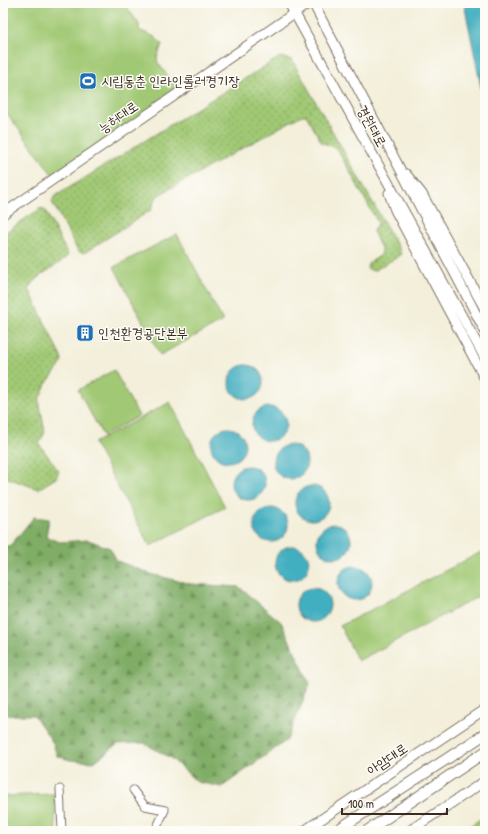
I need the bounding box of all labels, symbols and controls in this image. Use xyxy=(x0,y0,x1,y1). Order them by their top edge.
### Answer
sports icon: 시립동춘 인라인롤러경기장 xyxy=(78,71,98,91)
place label: 시립동춘 인라인롤러경기장 xyxy=(101,71,240,90)
street label: 능허대로 xyxy=(94,96,142,137)
street label: 경원대로 xyxy=(353,101,392,150)
building icon: 인천환경공단본부 xyxy=(75,323,95,343)
place label: 인천환경공단본부 xyxy=(98,323,188,342)
street label: 아암대로 xyxy=(363,738,411,779)
scale bar xyxy=(342,790,447,816)
text: 100 m xyxy=(348,795,374,812)

